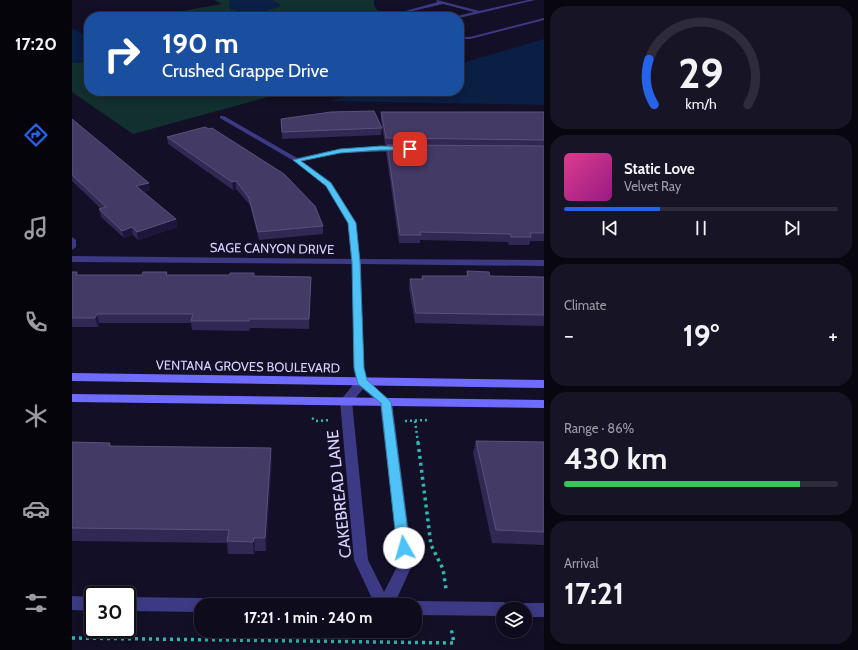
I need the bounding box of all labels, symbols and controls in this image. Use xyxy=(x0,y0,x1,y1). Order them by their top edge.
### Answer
text: 190 m xyxy=(162,26,238,60)
icon: right xyxy=(96,28,148,80)
text: 17:20 xyxy=(15,33,57,55)
text: 29 xyxy=(678,48,724,98)
text: Crushed Grappe Drive xyxy=(162,60,328,82)
text: km/h xyxy=(685,95,717,113)
icon: directions xyxy=(22,121,50,149)
pin xyxy=(393,132,427,166)
icon: arrive xyxy=(399,138,421,160)
text: Static Love xyxy=(624,160,695,178)
text: Velvet Ray xyxy=(624,178,681,194)
icon: music xyxy=(22,214,50,242)
icon: previous xyxy=(599,217,621,239)
icon: pause xyxy=(690,217,712,239)
icon: next xyxy=(781,217,803,239)
street label: SAGE CANYON DRIVE xyxy=(210,239,334,257)
text: Climate xyxy=(564,297,606,313)
icon: phone xyxy=(22,308,50,336)
text: 19° xyxy=(683,317,719,354)
text: − xyxy=(564,322,574,349)
text: + xyxy=(828,322,838,349)
street label: VENTANA GROVES BOULEVARD xyxy=(156,356,340,376)
icon: climate xyxy=(22,402,50,430)
text: Range · 86% xyxy=(564,420,634,436)
street label: CAKEBREAD LANE xyxy=(323,429,355,559)
text: 430 km xyxy=(564,440,667,477)
icon: car xyxy=(22,495,50,523)
position arrow xyxy=(383,527,425,569)
text: Arrival xyxy=(564,555,599,571)
text: 17:21 xyxy=(564,575,624,612)
speed limit sign: 30 xyxy=(84,586,136,638)
icon: filters xyxy=(22,589,50,617)
map controls xyxy=(496,602,532,638)
button: layers xyxy=(496,602,532,638)
text: 17:21 · 1 min · 240 m xyxy=(244,609,372,627)

